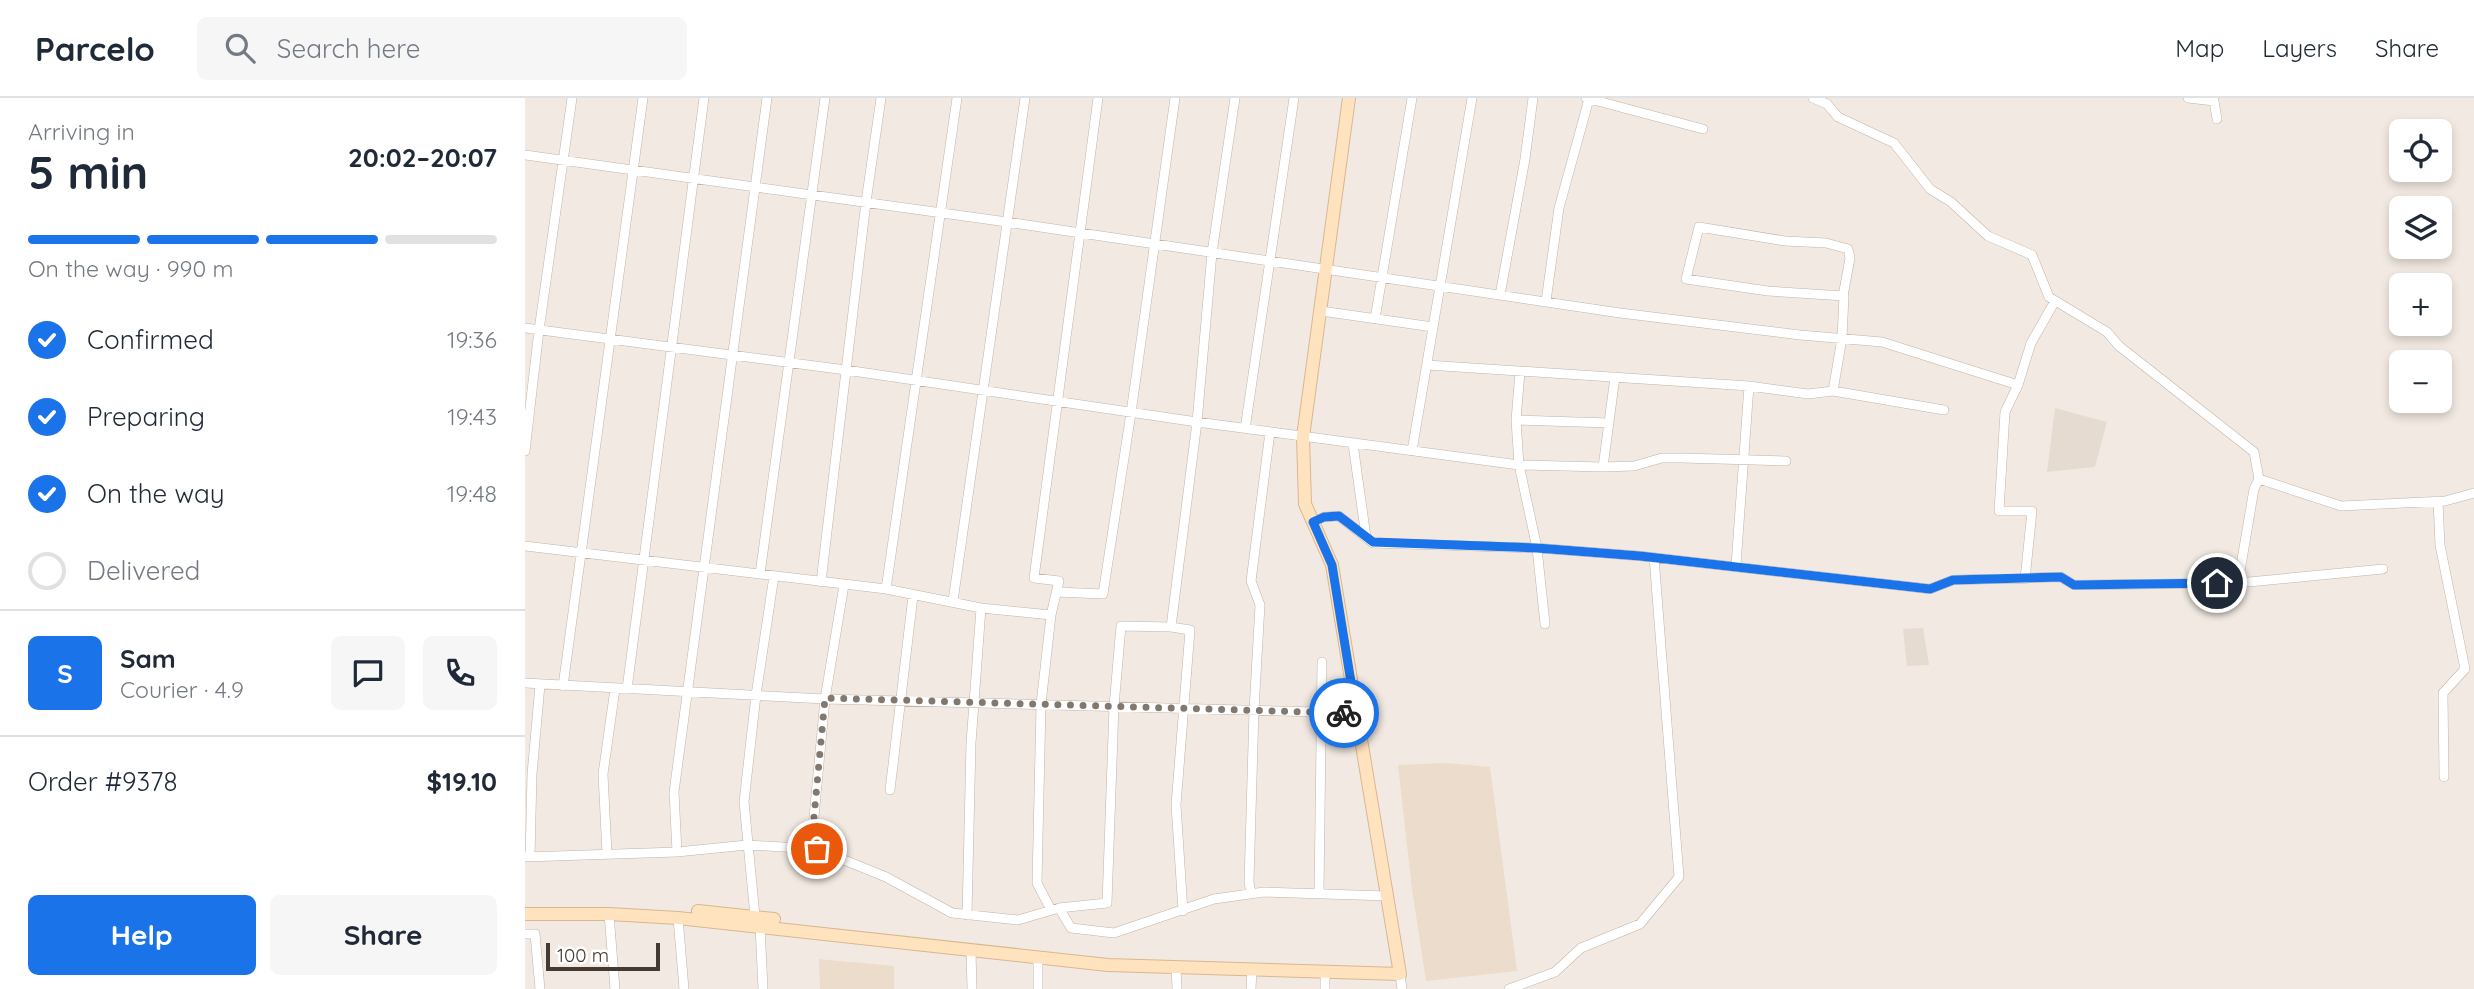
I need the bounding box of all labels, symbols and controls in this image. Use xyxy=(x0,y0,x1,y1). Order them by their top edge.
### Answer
search box xyxy=(197,17,687,80)
text: Parcelo xyxy=(35,28,155,69)
icon: search xyxy=(221,29,259,67)
text: Search here xyxy=(277,32,420,65)
text: Map xyxy=(2175,33,2224,63)
text: Layers xyxy=(2262,33,2337,63)
text: Share xyxy=(2375,33,2439,63)
text: Arriving in xyxy=(28,117,135,146)
map controls xyxy=(2389,119,2452,413)
button: locate xyxy=(2389,119,2452,182)
text: 20:02–20:07 xyxy=(348,141,497,174)
text: 5 min xyxy=(28,143,148,201)
button: layers xyxy=(2389,196,2452,259)
text: On the way · 990 m xyxy=(28,254,233,283)
button: + xyxy=(2389,273,2452,336)
icon: check xyxy=(28,321,66,359)
text: Confirmed xyxy=(87,323,214,356)
text: 19:36 xyxy=(447,325,497,354)
button: − xyxy=(2389,350,2452,413)
icon: check xyxy=(28,398,66,436)
text: Preparing xyxy=(87,400,205,433)
text: 19:43 xyxy=(447,402,497,431)
icon: check xyxy=(28,475,66,513)
text: On the way xyxy=(87,477,225,510)
text: 19:48 xyxy=(447,479,497,508)
pin xyxy=(2187,553,2247,613)
text: Delivered xyxy=(87,554,200,587)
icon: home xyxy=(2198,564,2236,602)
button: chat xyxy=(331,636,405,710)
button: phone xyxy=(423,636,497,710)
text: Sam xyxy=(120,642,176,675)
text: S xyxy=(57,657,73,690)
text: Courier · 4.9 xyxy=(120,675,244,704)
courier xyxy=(1309,678,1379,748)
icon: bike xyxy=(1325,694,1363,732)
text: Order #9378 xyxy=(28,765,177,798)
text: $19.10 xyxy=(426,765,497,798)
pin xyxy=(787,819,847,879)
icon: bag xyxy=(798,830,836,868)
button: Help xyxy=(28,895,256,975)
button: Share xyxy=(270,895,497,975)
scale bar xyxy=(546,940,660,972)
text: 100 m xyxy=(557,943,609,967)

